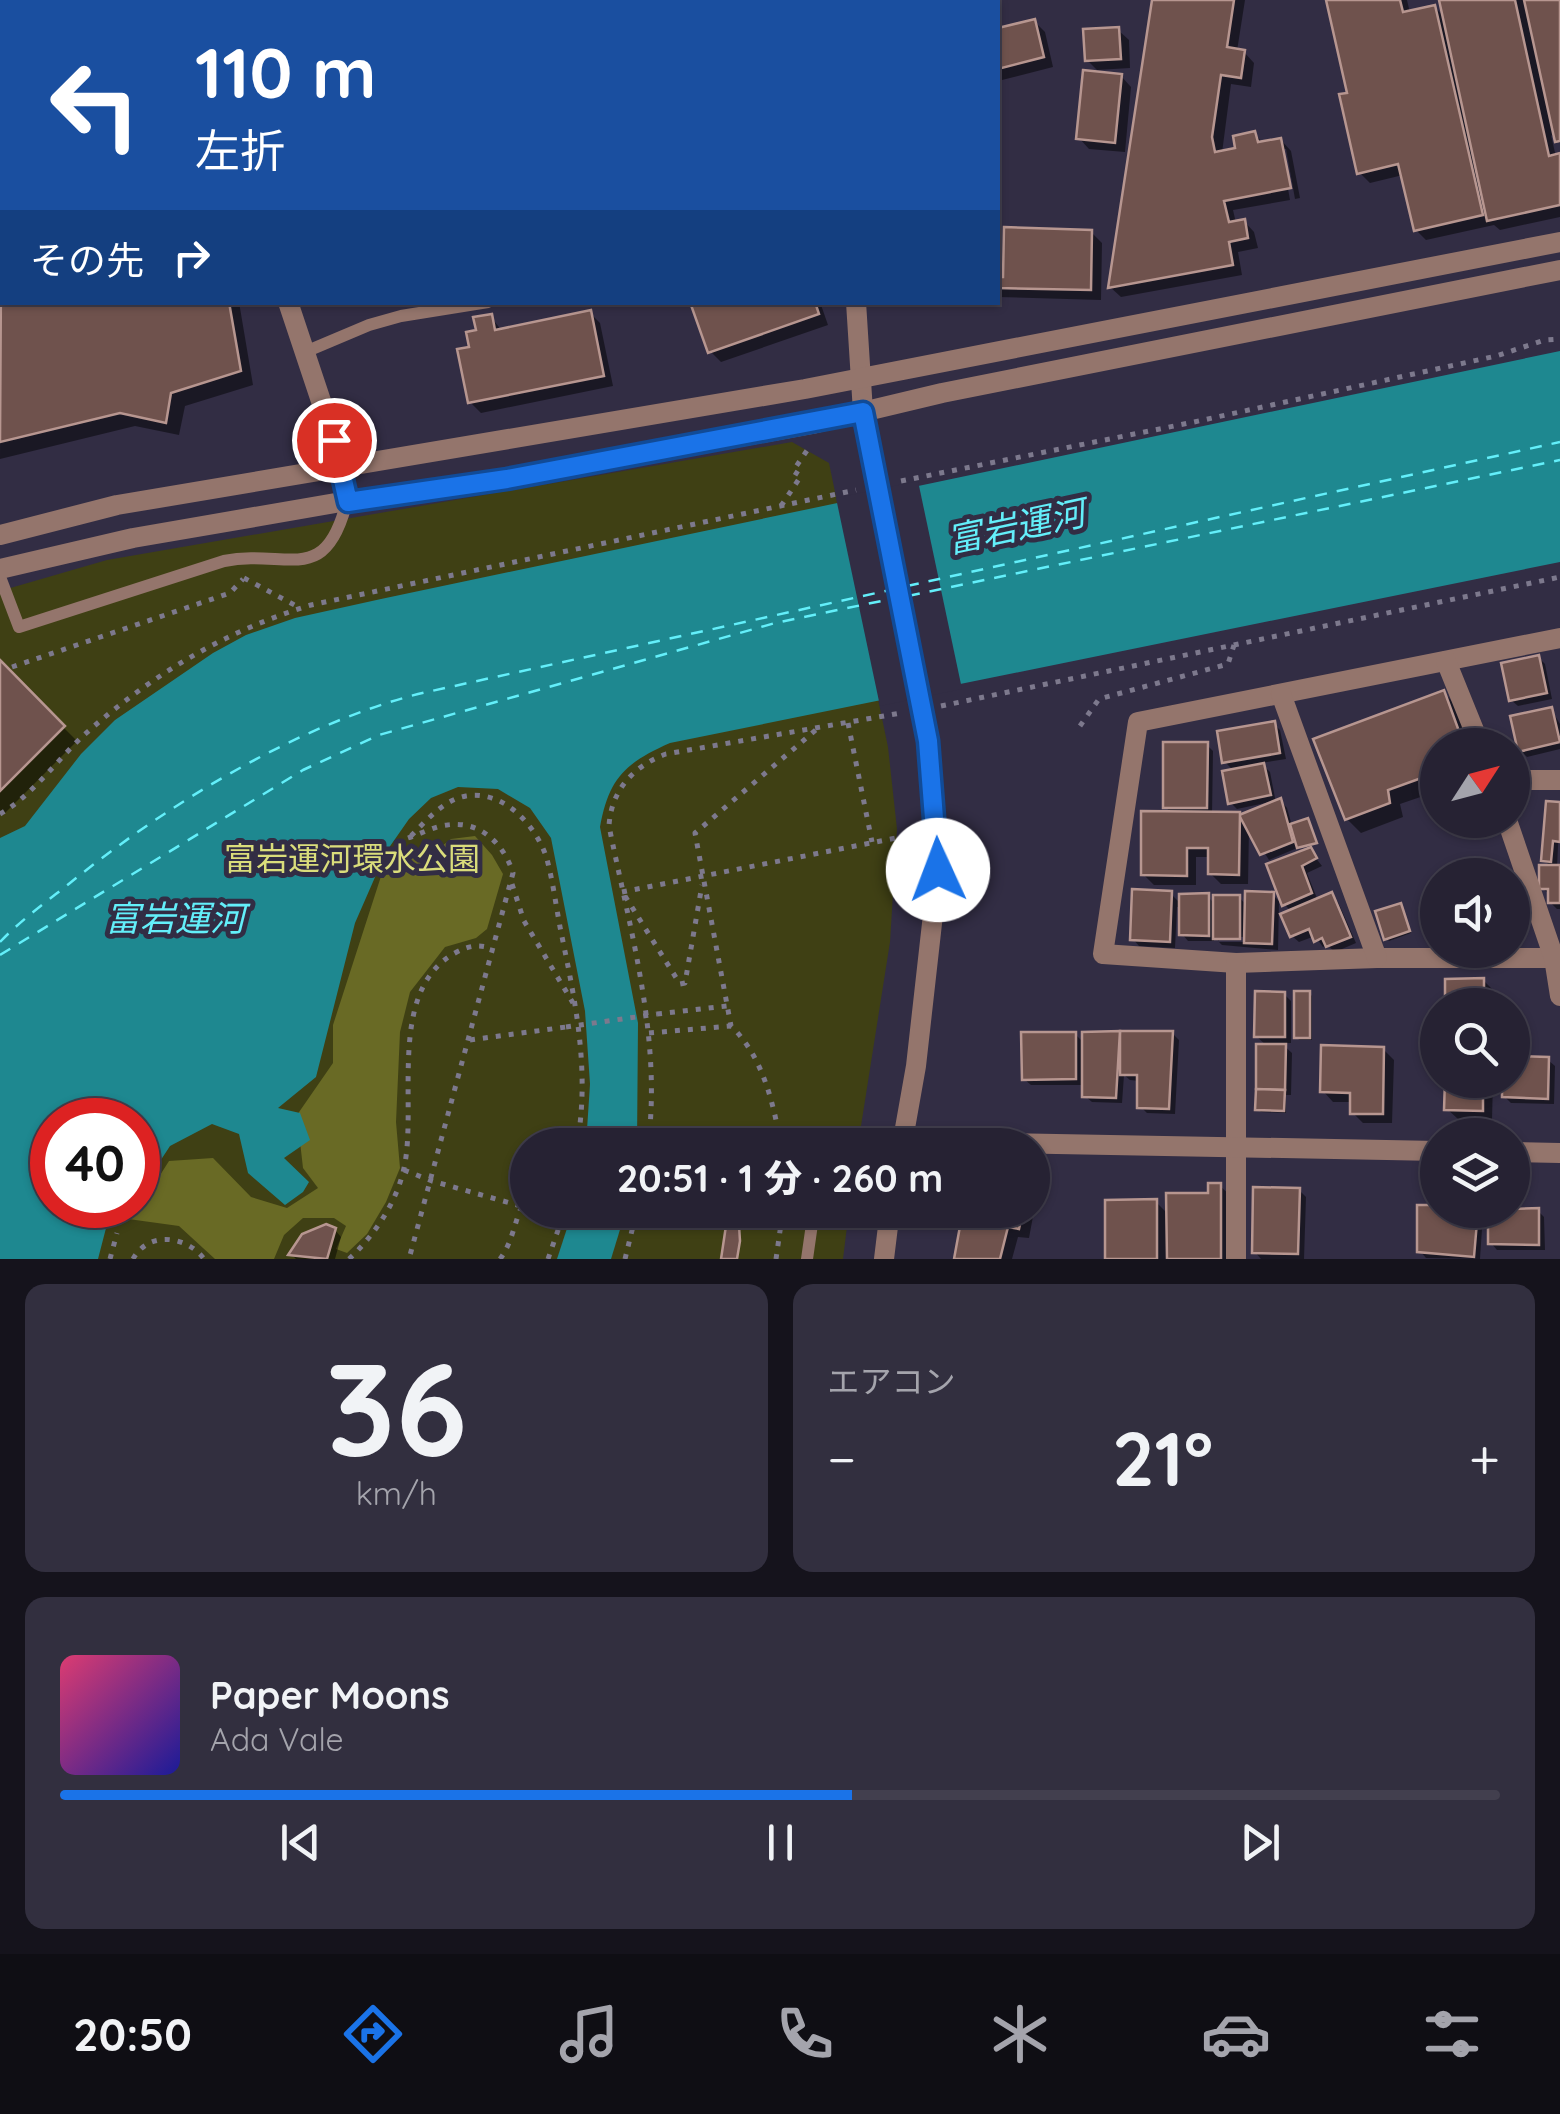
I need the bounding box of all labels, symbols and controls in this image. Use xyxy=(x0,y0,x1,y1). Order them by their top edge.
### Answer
text: 110 m xyxy=(195,28,377,116)
icon: left xyxy=(30,40,160,170)
text: 左折 xyxy=(195,122,285,178)
icon: right xyxy=(164,230,219,285)
text: その先 xyxy=(30,236,144,284)
pin xyxy=(292,398,377,483)
icon: arrive xyxy=(307,413,362,468)
water label: 富岩運河 xyxy=(943,489,1095,562)
north arrow xyxy=(1420,728,1530,838)
map controls xyxy=(1420,728,1530,1228)
position arrow xyxy=(886,818,990,922)
park label: 富岩運河環水公園 xyxy=(224,838,480,878)
button: sound xyxy=(1420,858,1530,968)
water label: 富岩運河 xyxy=(105,896,251,940)
button: search xyxy=(1420,988,1530,1098)
speed limit sign: 40 xyxy=(30,1098,160,1228)
button: layers xyxy=(1420,1118,1530,1228)
text: 20:51 · 1 分 · 260 m xyxy=(617,1154,943,1202)
text: 36 xyxy=(325,1326,467,1489)
text: エアコン xyxy=(828,1361,956,1401)
text: 21° xyxy=(1112,1411,1213,1505)
text: − xyxy=(828,1424,856,1493)
text: + xyxy=(1469,1424,1500,1493)
text: km/h xyxy=(356,1473,437,1513)
text: Paper Moons xyxy=(210,1671,450,1719)
text: Ada Vale xyxy=(210,1719,344,1759)
icon: previous xyxy=(273,1815,328,1870)
icon: pause xyxy=(753,1815,808,1870)
icon: next xyxy=(1233,1815,1288,1870)
icon: directions xyxy=(338,1999,408,2069)
icon: music xyxy=(554,1999,624,2069)
icon: phone xyxy=(770,1999,840,2069)
icon: climate xyxy=(985,1999,1055,2069)
icon: car xyxy=(1201,1999,1271,2069)
icon: filters xyxy=(1417,1999,1487,2069)
text: 20:50 xyxy=(73,2006,192,2062)

